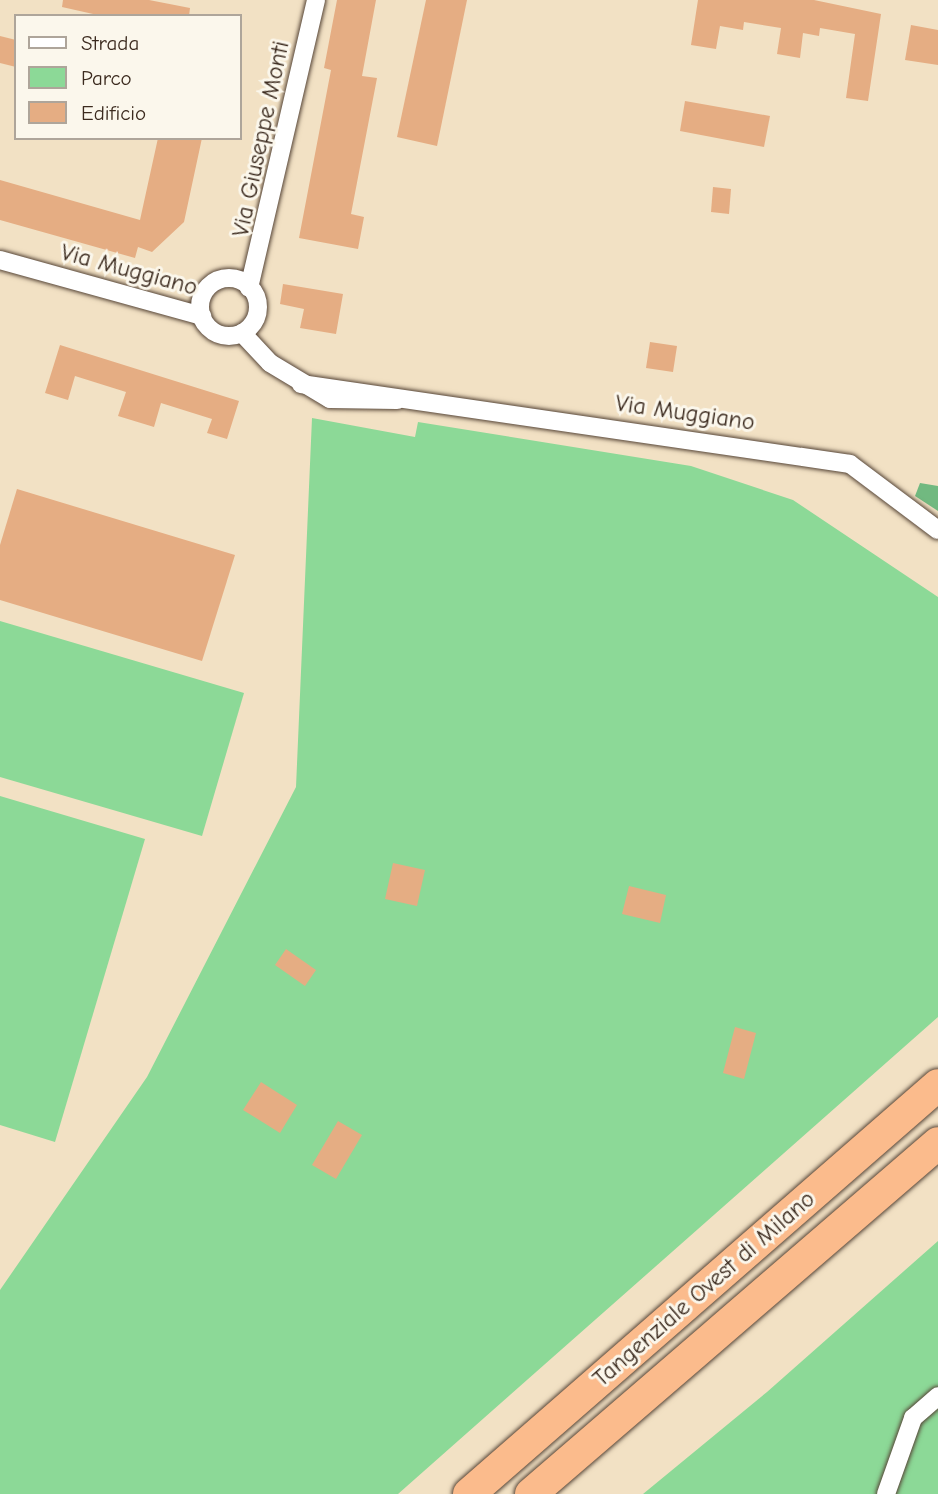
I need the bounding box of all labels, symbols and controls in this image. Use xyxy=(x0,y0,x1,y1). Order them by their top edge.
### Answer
legend xyxy=(14,14,242,140)
text: Strada xyxy=(81,31,139,55)
street label: Via Giuseppe Monti xyxy=(226,38,296,240)
text: Parco xyxy=(81,66,132,90)
text: Edificio xyxy=(81,101,146,125)
street label: Via Muggiano xyxy=(57,238,201,302)
street label: Via Muggiano xyxy=(614,389,756,437)
street label: Tangenziale Ovest di Milano xyxy=(587,1185,821,1393)

